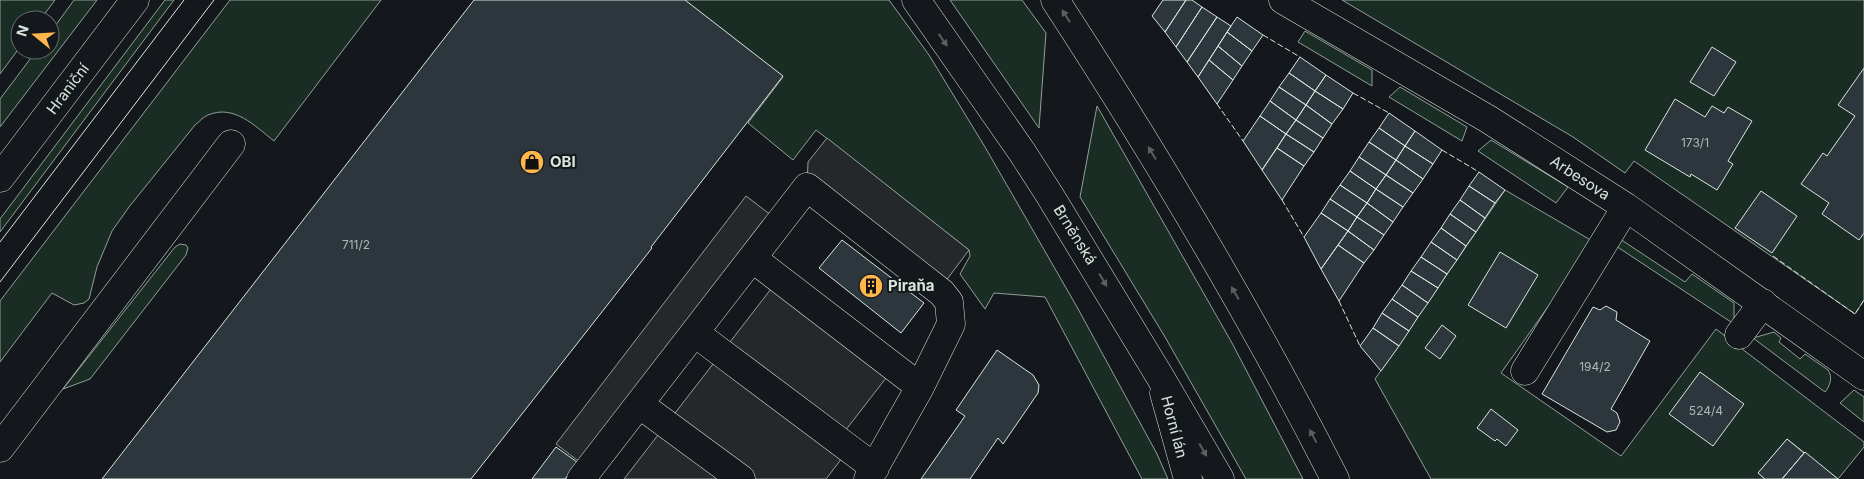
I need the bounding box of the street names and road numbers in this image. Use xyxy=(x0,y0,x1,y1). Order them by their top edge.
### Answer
street label: Hraniční xyxy=(42,59,93,118)
street label: Arbesova xyxy=(1547,151,1614,204)
street label: Brněnská xyxy=(1050,201,1101,268)
street label: Horní lán xyxy=(1157,394,1192,460)

